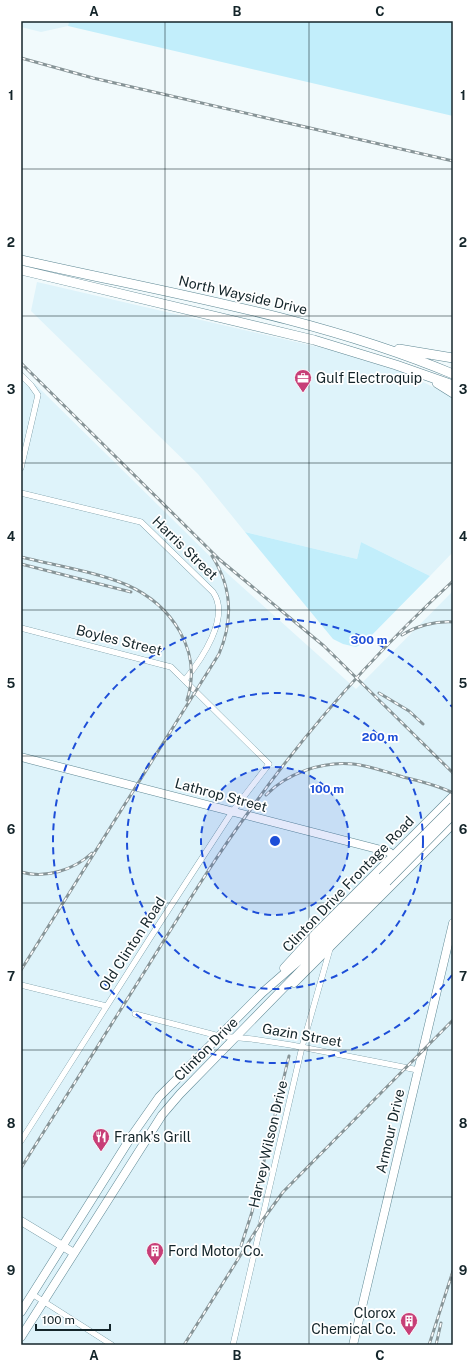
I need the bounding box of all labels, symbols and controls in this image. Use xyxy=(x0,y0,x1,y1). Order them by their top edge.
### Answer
text: A xyxy=(89,4,99,19)
text: B xyxy=(233,4,242,19)
text: C xyxy=(375,4,385,19)
text: 1 xyxy=(8,88,14,103)
text: 1 xyxy=(460,88,466,103)
text: 2 xyxy=(7,235,15,250)
text: 2 xyxy=(459,235,467,250)
street label: North Wayside Drive xyxy=(177,272,309,318)
office icon: Gulf Electroquip xyxy=(293,368,313,393)
place label: Gulf Electroquip xyxy=(316,370,422,386)
text: 3 xyxy=(7,382,16,397)
text: 3 xyxy=(459,382,468,397)
street label: Harris Street xyxy=(149,513,221,583)
text: 4 xyxy=(7,529,16,544)
text: 4 xyxy=(459,529,468,544)
street label: Boyles Street xyxy=(74,622,164,658)
text: 300 m xyxy=(351,633,388,647)
text: 5 xyxy=(7,676,16,691)
text: 5 xyxy=(459,676,468,691)
text: 200 m xyxy=(362,730,398,744)
street label: Lathrop Street xyxy=(173,775,269,815)
text: 100 m xyxy=(310,782,344,796)
street label: Clinton Drive Frontage Road xyxy=(279,813,417,955)
text: 6 xyxy=(7,822,16,837)
text: 6 xyxy=(459,822,468,837)
centre of rings xyxy=(268,834,282,848)
street label: Old Clinton Road xyxy=(96,894,168,994)
text: 7 xyxy=(7,969,15,984)
text: 7 xyxy=(459,969,467,984)
street label: Clinton Drive xyxy=(171,1014,241,1084)
street label: Gazin Street xyxy=(261,1020,343,1050)
street label: Harvey Wilson Drive xyxy=(246,1079,290,1209)
street label: Armour Drive xyxy=(373,1087,407,1175)
text: 8 xyxy=(7,1116,16,1131)
text: 8 xyxy=(459,1116,468,1131)
restaurant icon: Frank's Grill xyxy=(91,1127,111,1152)
place label: Frank's Grill xyxy=(114,1129,191,1145)
building icon: Ford Motor Co. xyxy=(145,1241,165,1266)
place label: Ford Motor Co. xyxy=(168,1243,264,1259)
text: 9 xyxy=(7,1263,15,1278)
text: 9 xyxy=(459,1263,467,1278)
place label: Clorox Chemical Co. xyxy=(311,1305,396,1337)
scale bar xyxy=(36,1306,110,1332)
building icon: Clorox Chemical Co. xyxy=(399,1311,419,1336)
text: 100 m xyxy=(42,1313,75,1327)
text: A xyxy=(89,1348,99,1363)
text: B xyxy=(233,1348,242,1363)
text: C xyxy=(375,1348,385,1363)

